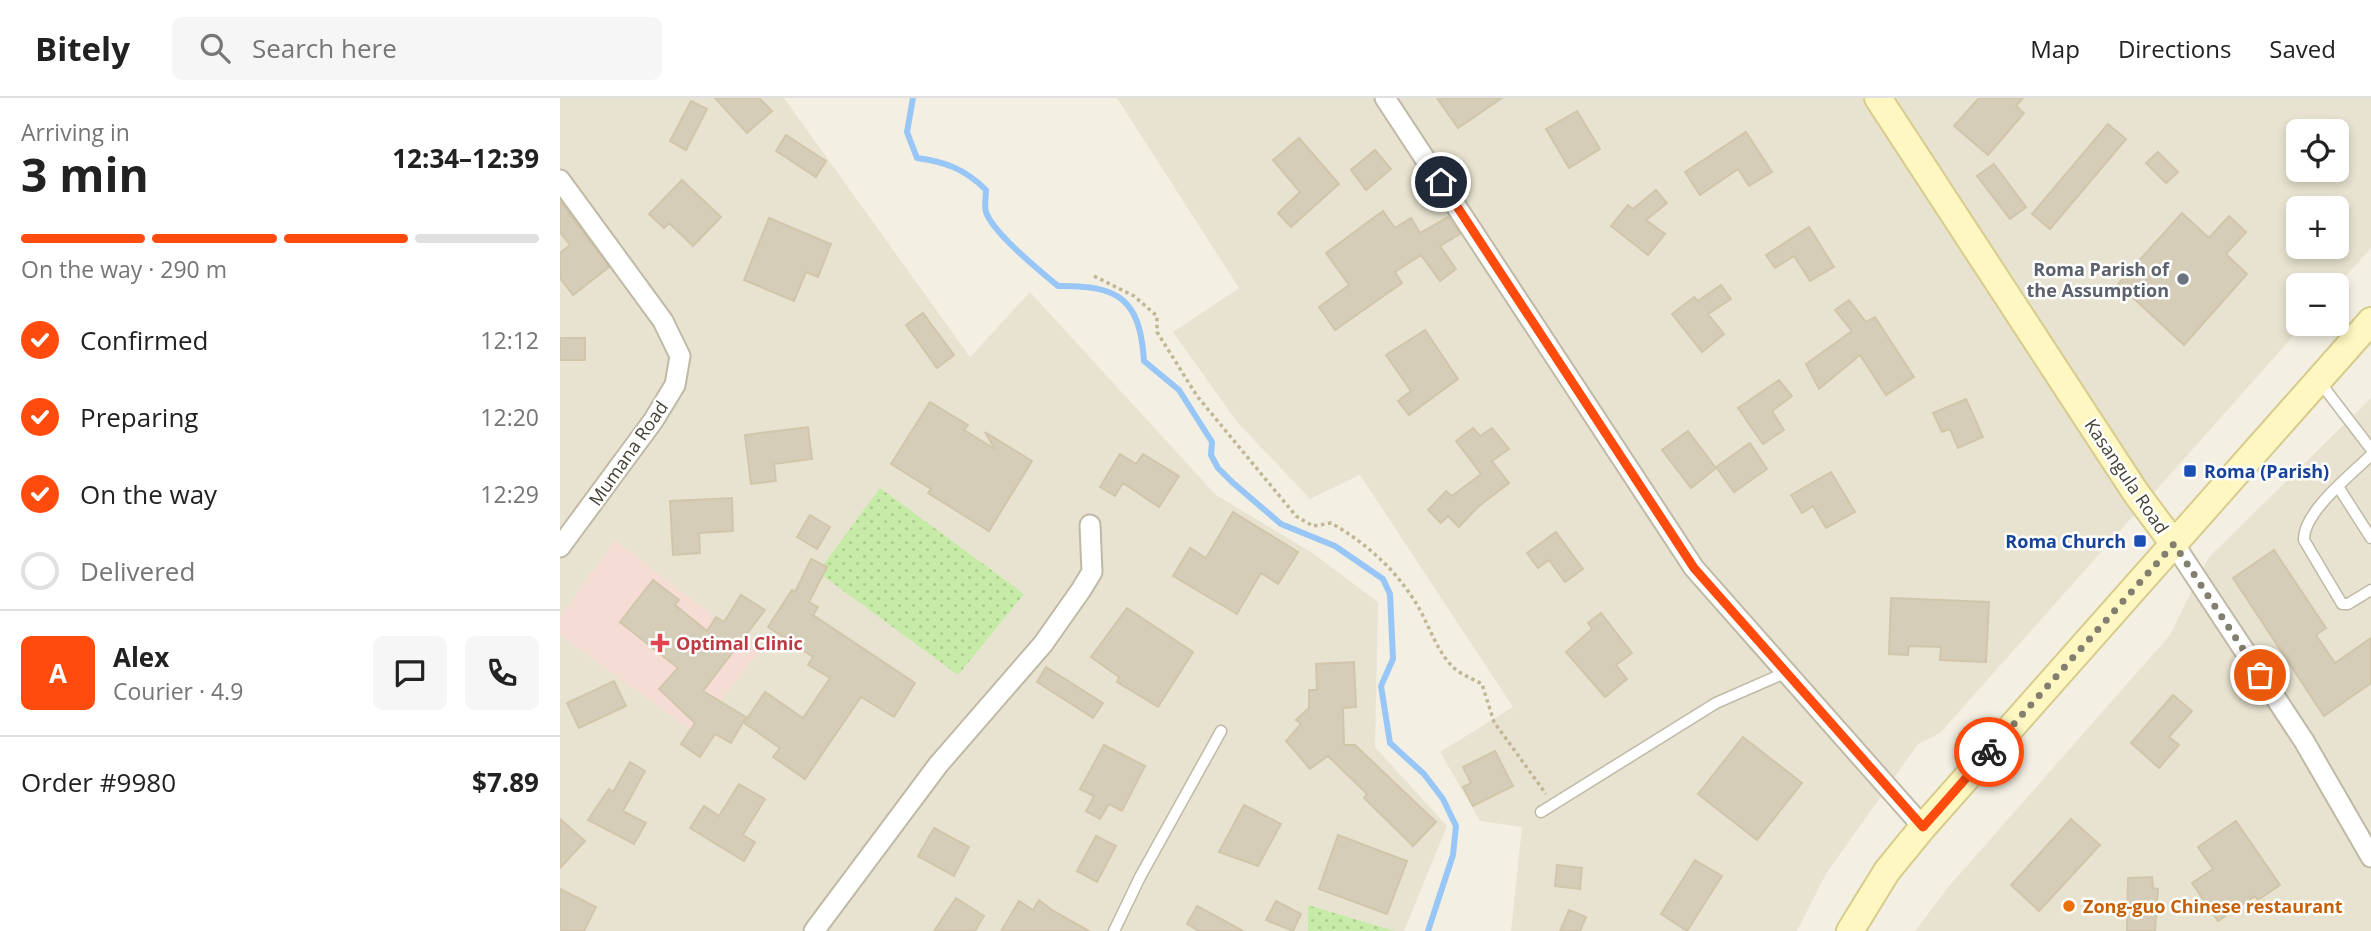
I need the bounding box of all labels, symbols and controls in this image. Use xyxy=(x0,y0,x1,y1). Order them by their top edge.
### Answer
search box xyxy=(172,17,662,80)
text: Bitely xyxy=(35,26,130,71)
icon: search xyxy=(196,29,234,67)
text: Search here xyxy=(252,30,397,66)
text: Map xyxy=(2030,32,2080,65)
text: Directions xyxy=(2118,32,2231,65)
text: Saved xyxy=(2269,32,2336,65)
text: Arriving in xyxy=(21,116,130,148)
map controls xyxy=(2286,119,2349,336)
button: locate xyxy=(2286,119,2349,182)
text: 12:34–12:39 xyxy=(392,140,539,176)
text: 3 min xyxy=(21,143,149,205)
pin xyxy=(1411,152,1471,212)
icon: home xyxy=(1422,163,1460,201)
button: + xyxy=(2286,196,2349,259)
text: On the way · 290 m xyxy=(21,253,227,285)
place label: Roma Parish of the Assumption xyxy=(2027,257,2170,302)
marker: Roma Parish of the Assumption xyxy=(2175,271,2191,287)
button: − xyxy=(2286,273,2349,336)
icon: check xyxy=(21,321,59,359)
text: Confirmed xyxy=(80,322,208,358)
text: 12:12 xyxy=(480,324,539,356)
street label: Mumana Road xyxy=(583,396,673,510)
icon: check xyxy=(21,398,59,436)
text: Preparing xyxy=(80,399,198,435)
text: 12:20 xyxy=(480,401,539,433)
street label: Kasangula Road xyxy=(2080,414,2174,538)
place label: Roma (Parish) xyxy=(2204,459,2329,483)
marker: Roma (Parish) xyxy=(2182,463,2198,479)
icon: check xyxy=(21,475,59,513)
text: On the way xyxy=(80,476,217,512)
text: 12:29 xyxy=(480,478,539,510)
place label: Roma Church xyxy=(2005,529,2126,553)
marker: Roma Church xyxy=(2132,533,2148,549)
text: Delivered xyxy=(80,553,195,589)
place label: Optimal Clinic xyxy=(676,631,803,655)
marker: Optimal Clinic xyxy=(650,633,670,653)
button: chat xyxy=(373,636,447,710)
button: phone xyxy=(465,636,539,710)
text: Alex xyxy=(113,639,169,675)
pin xyxy=(2230,645,2290,705)
text: A xyxy=(49,655,67,691)
icon: bag xyxy=(2241,656,2279,694)
text: Courier · 4.9 xyxy=(113,675,243,707)
courier xyxy=(1954,717,2024,787)
icon: bike xyxy=(1970,733,2008,771)
text: Order #9980 xyxy=(21,764,176,800)
text: $7.89 xyxy=(472,764,539,800)
place label: Zong-guo Chinese restaurant xyxy=(2083,894,2343,918)
marker: Zong-guo Chinese restaurant xyxy=(2061,898,2077,914)

